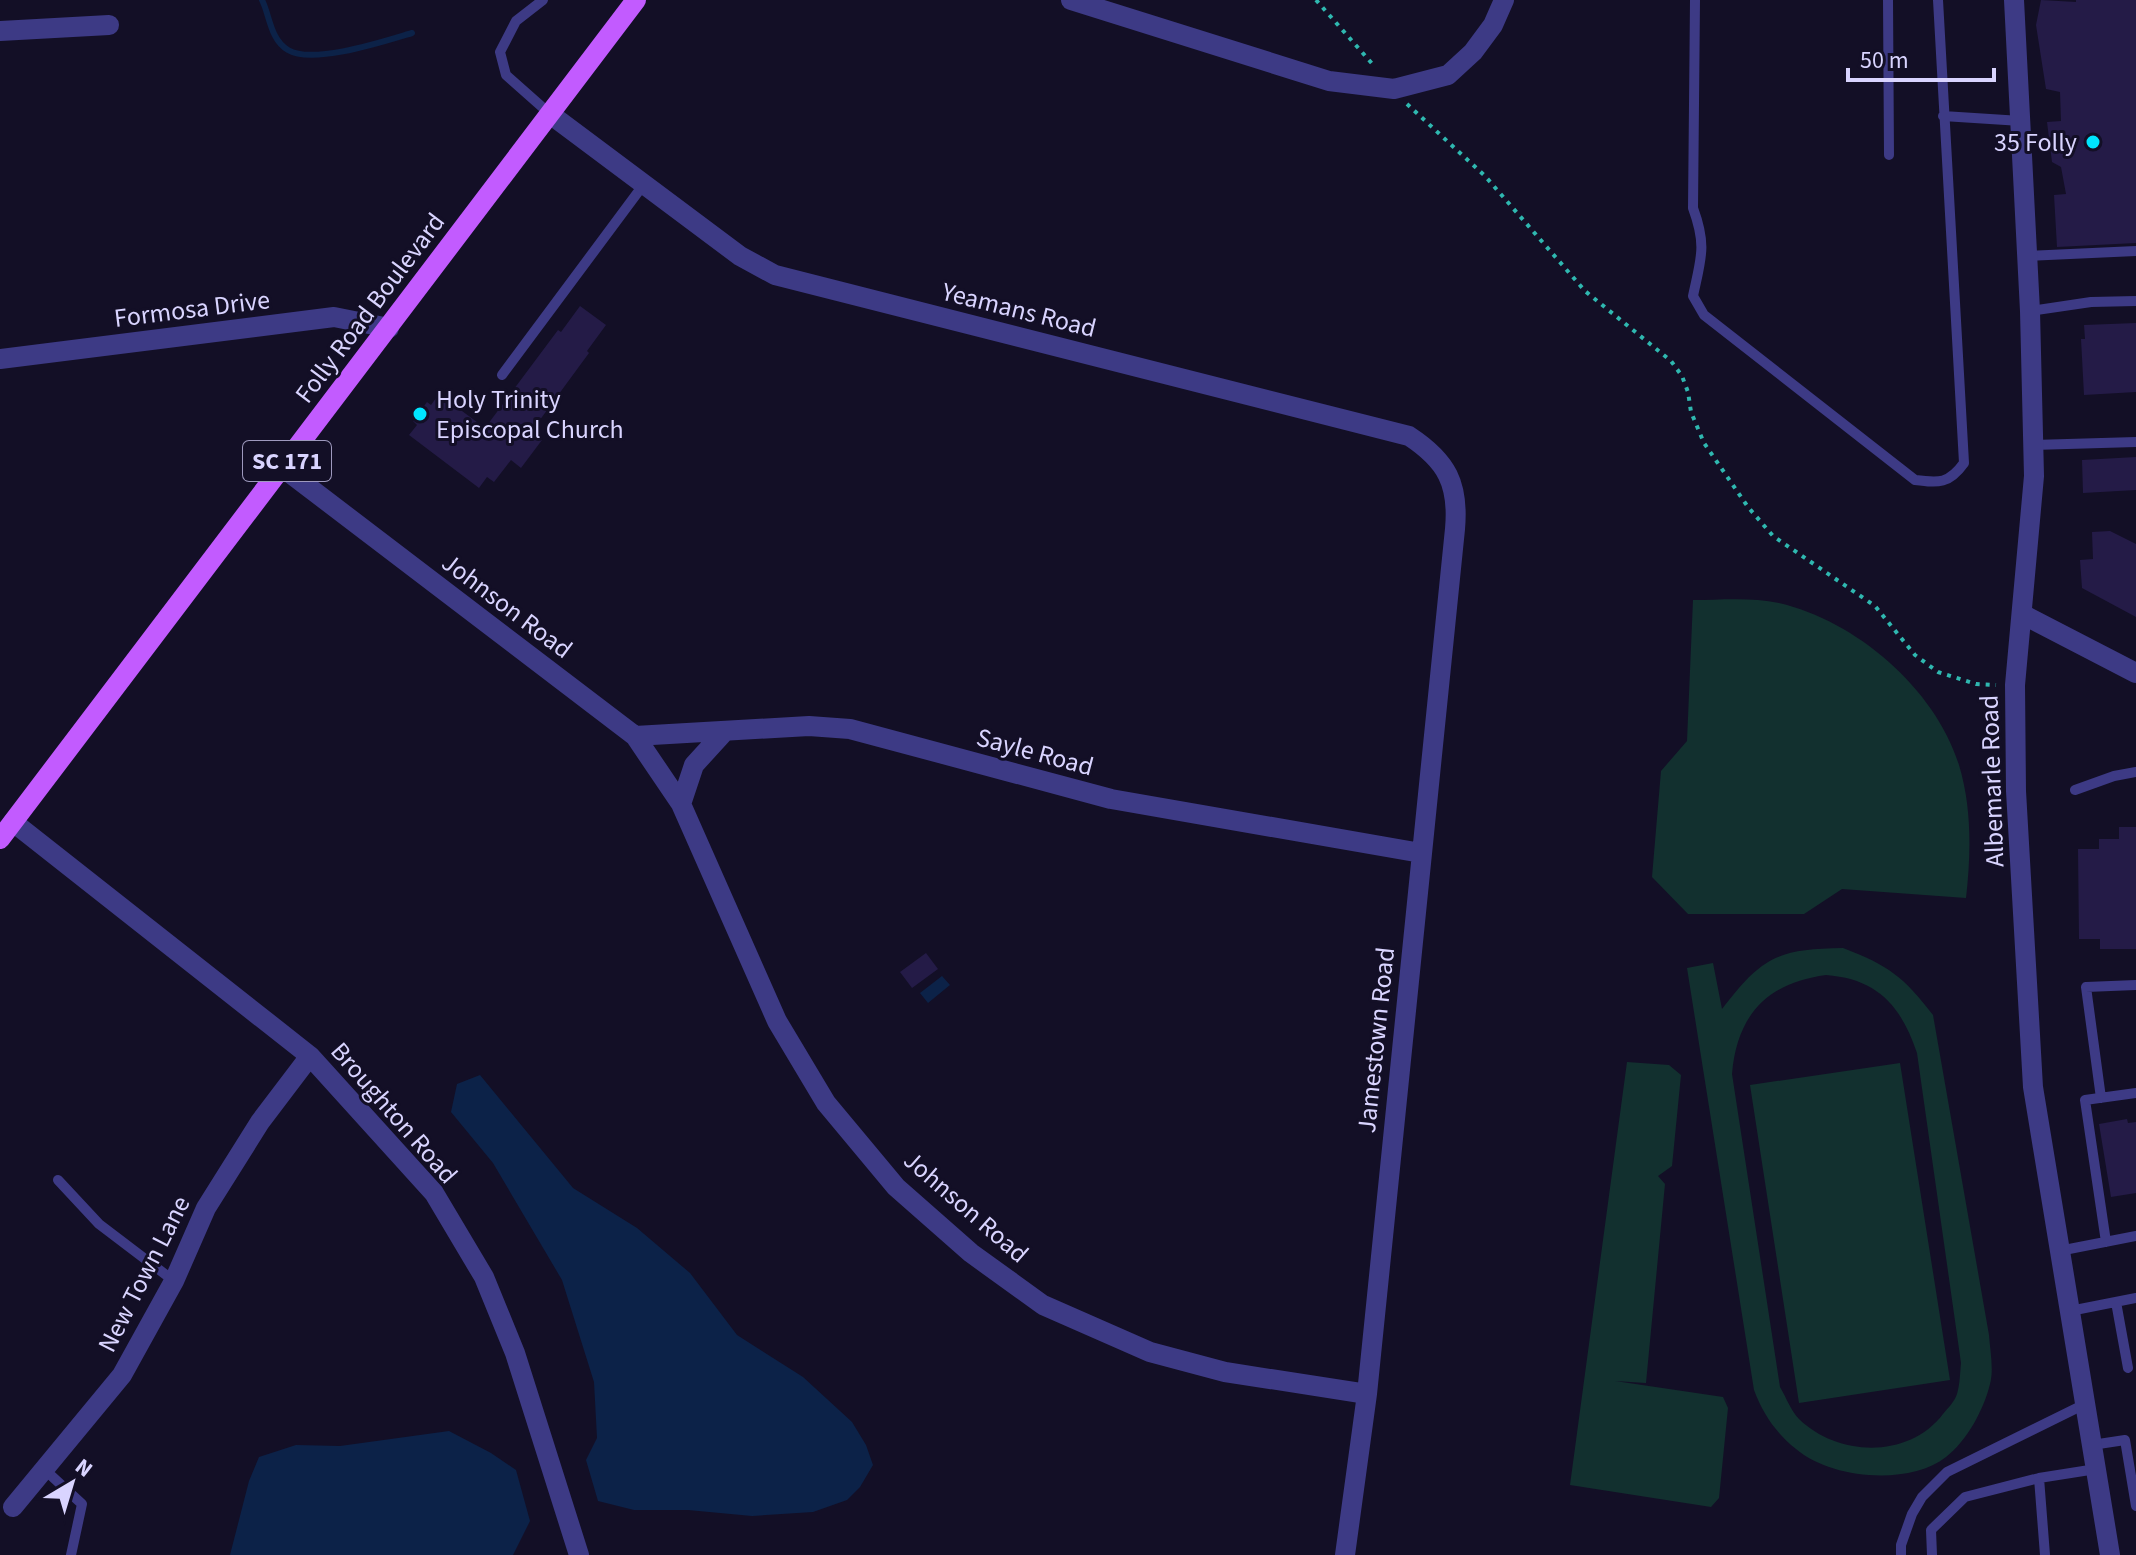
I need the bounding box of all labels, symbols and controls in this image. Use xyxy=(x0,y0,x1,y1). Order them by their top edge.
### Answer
scale bar xyxy=(1848,32,1994,82)
text: 50 m xyxy=(1860,43,1909,78)
place label: 35 Folly xyxy=(1994,124,2077,161)
marker: 35 Folly xyxy=(2084,133,2102,151)
street label: Folly Road Boulevard xyxy=(286,205,454,411)
street label: Yeamans Road xyxy=(937,273,1100,347)
street label: Formosa Drive xyxy=(112,281,272,337)
place label: Holy Trinity Episcopal Church xyxy=(436,381,624,448)
marker: Holy Trinity Episcopal Church xyxy=(411,405,429,423)
road number: SC 171 xyxy=(243,441,331,481)
street label: Johnson Road xyxy=(434,545,580,667)
street label: Albemarle Road xyxy=(1971,694,2013,868)
street label: Sayle Road xyxy=(972,719,1098,785)
street label: Jamestown Road xyxy=(1348,945,1404,1135)
street label: Broughton Road xyxy=(322,1034,466,1192)
street label: Johnson Road xyxy=(895,1142,1037,1272)
street label: New Town Lane xyxy=(89,1189,199,1359)
north arrow xyxy=(32,1443,112,1523)
text: N xyxy=(68,1451,99,1485)

